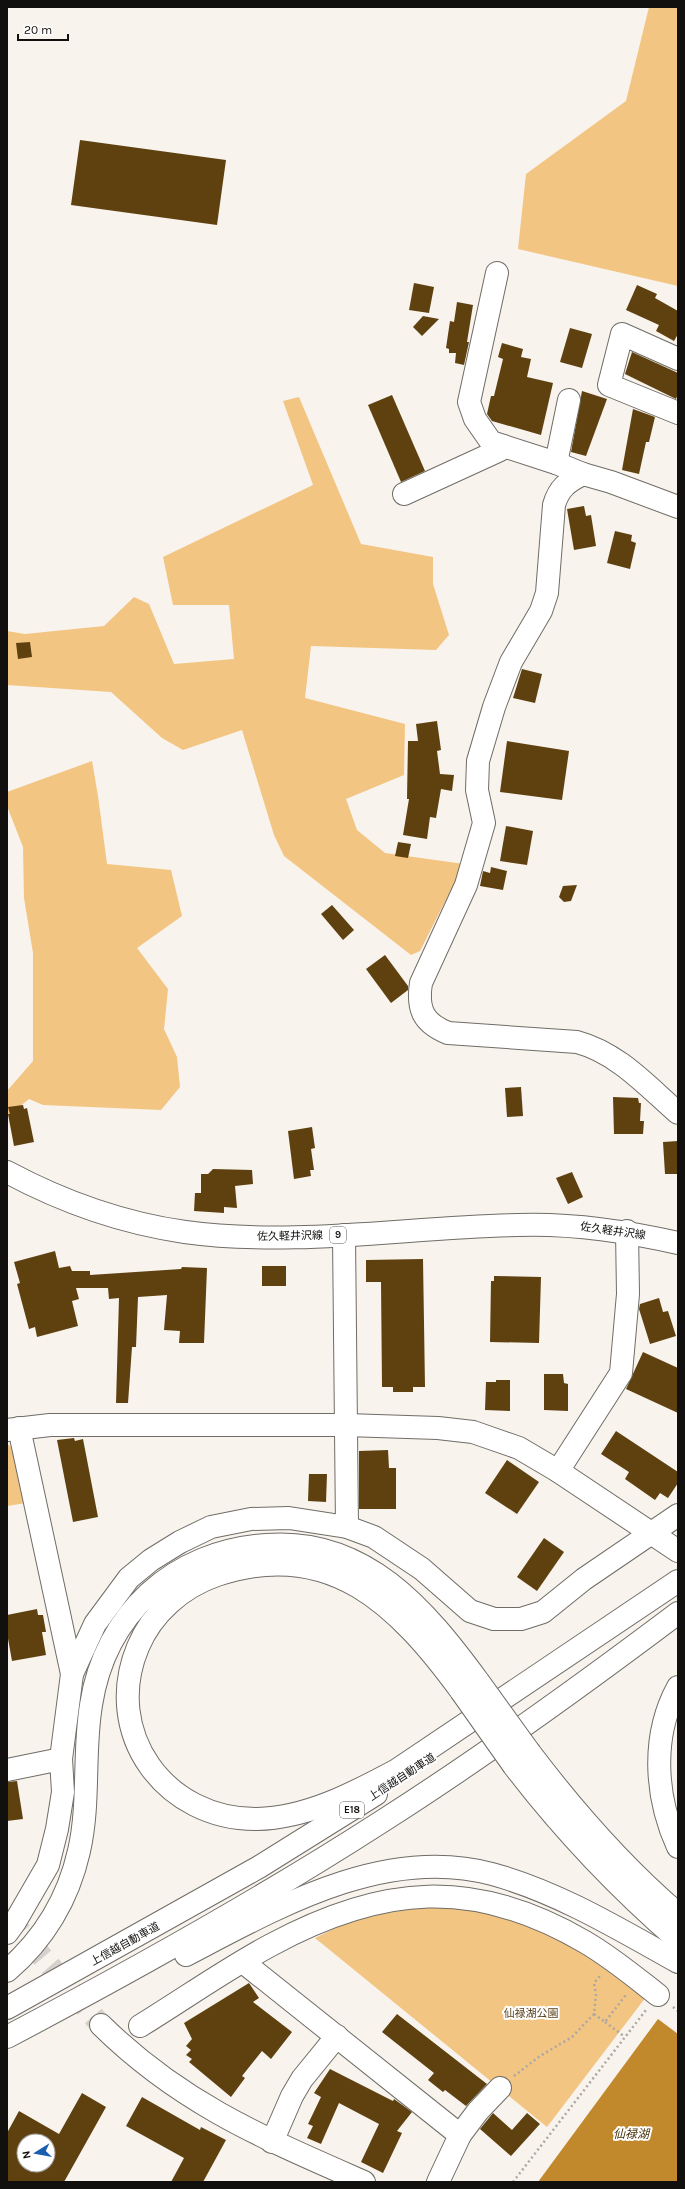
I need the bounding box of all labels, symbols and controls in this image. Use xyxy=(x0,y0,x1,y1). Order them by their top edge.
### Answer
scale bar xyxy=(18,16,68,42)
text: 20 m xyxy=(24,23,52,37)
street label: 佐久軽井沢線 xyxy=(579,1220,647,1242)
road number: 9 xyxy=(330,1227,346,1243)
street label: 佐久軽井沢線 xyxy=(257,1229,323,1243)
street label: 上信越自動車道 xyxy=(366,1751,438,1803)
road number: E18 xyxy=(340,1802,364,1818)
street label: 上信越自動車道 xyxy=(88,1920,162,1968)
park label: 仙禄湖公園 xyxy=(504,2007,559,2020)
water label: 仙禄湖 xyxy=(613,2127,651,2141)
north arrow xyxy=(16,2133,56,2173)
text: N xyxy=(20,2150,34,2160)

